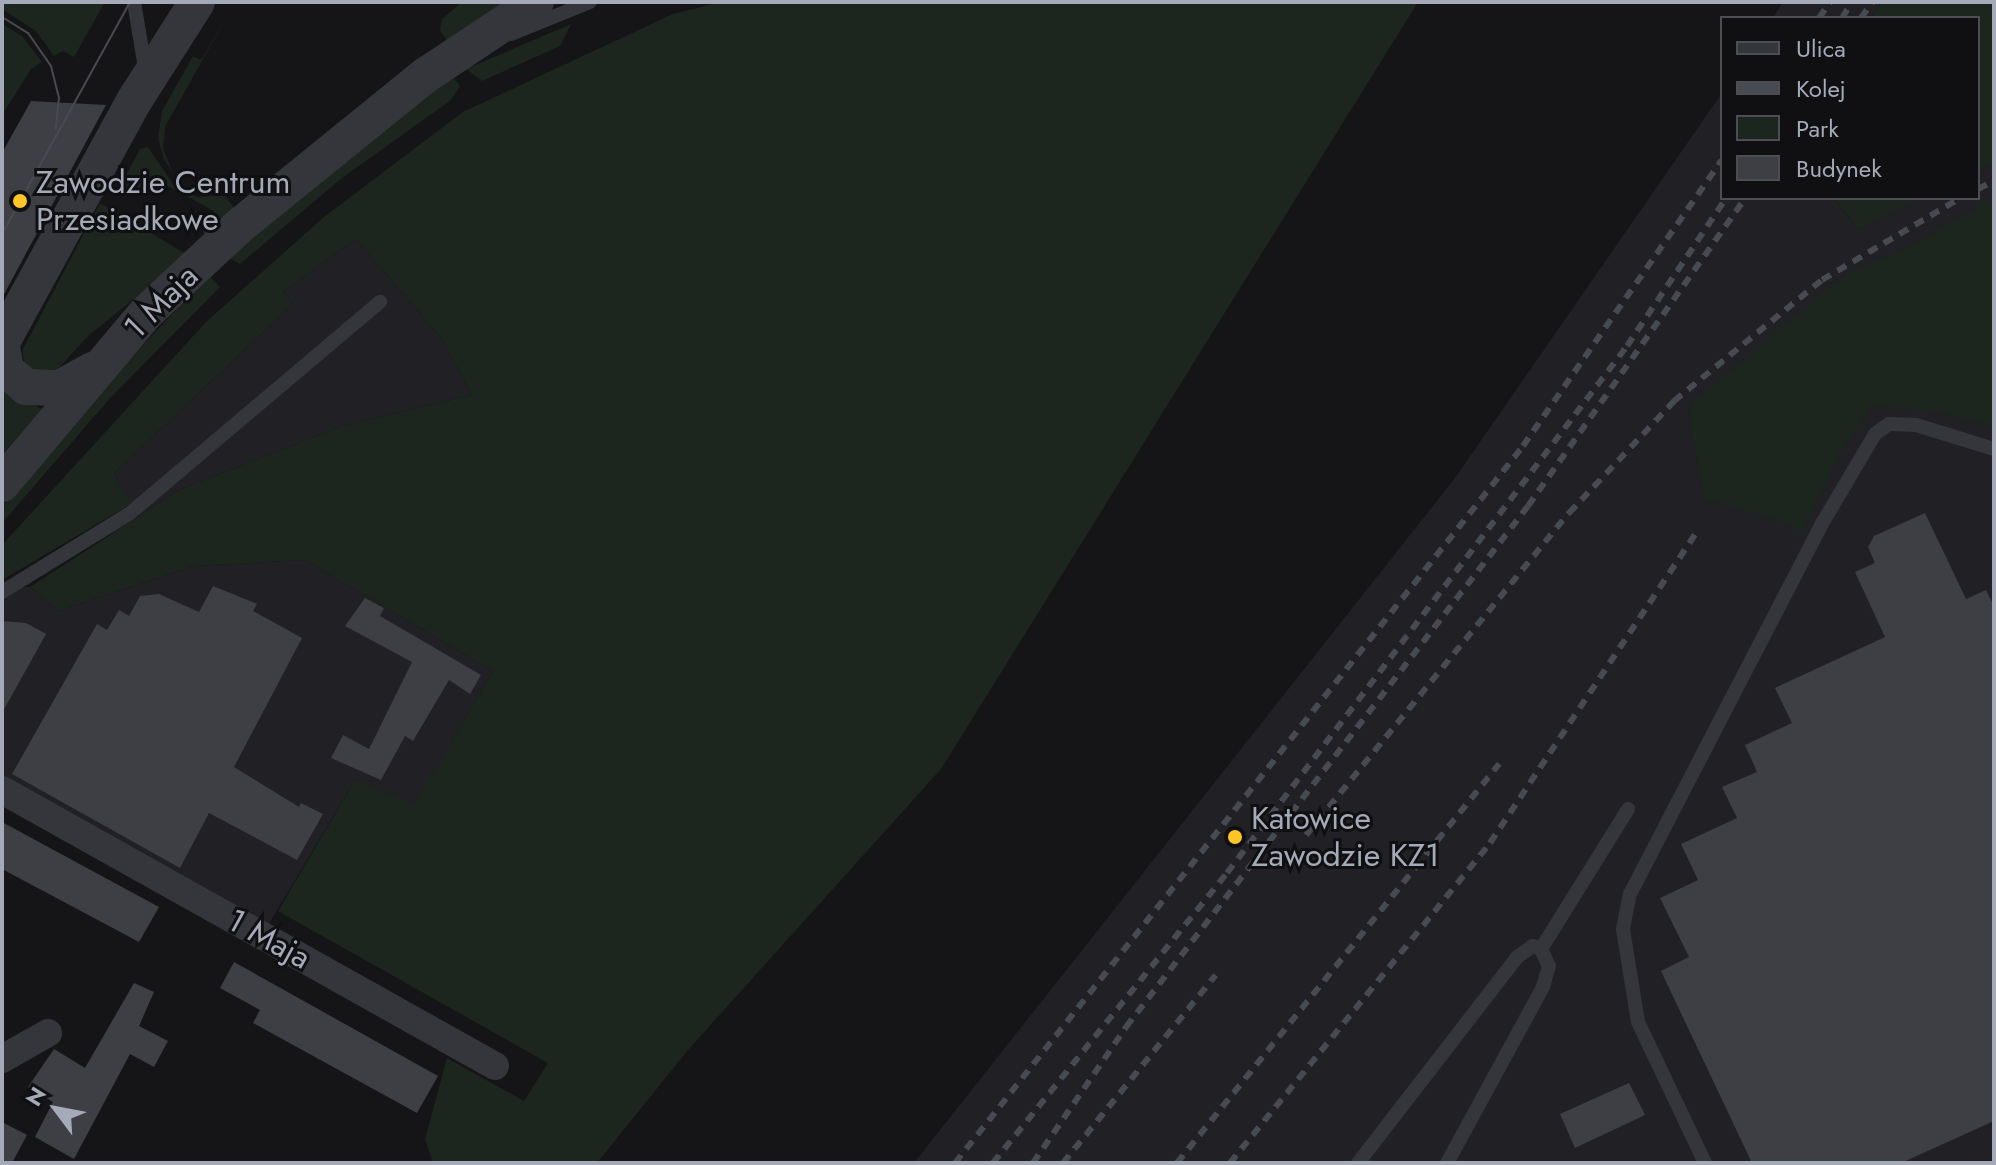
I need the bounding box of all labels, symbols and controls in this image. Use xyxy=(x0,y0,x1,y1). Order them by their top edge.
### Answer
legend xyxy=(1720,16,1980,200)
text: Ulica xyxy=(1796,31,1846,66)
text: Kolej xyxy=(1796,71,1846,106)
text: Park xyxy=(1796,111,1839,146)
text: Budynek xyxy=(1796,151,1882,186)
place label: Zawodzie Centrum Przesiadkowe xyxy=(36,164,290,239)
marker: Zawodzie Centrum Przesiadkowe xyxy=(11,192,29,210)
street label: 1 Maja xyxy=(116,257,206,347)
place label: Katowice Zawodzie KZ1 xyxy=(1251,800,1440,875)
marker: Katowice Zawodzie KZ1 xyxy=(1226,828,1244,846)
street label: 1 Maja xyxy=(221,901,317,977)
north arrow xyxy=(16,1069,96,1149)
text: N xyxy=(17,1080,54,1112)

